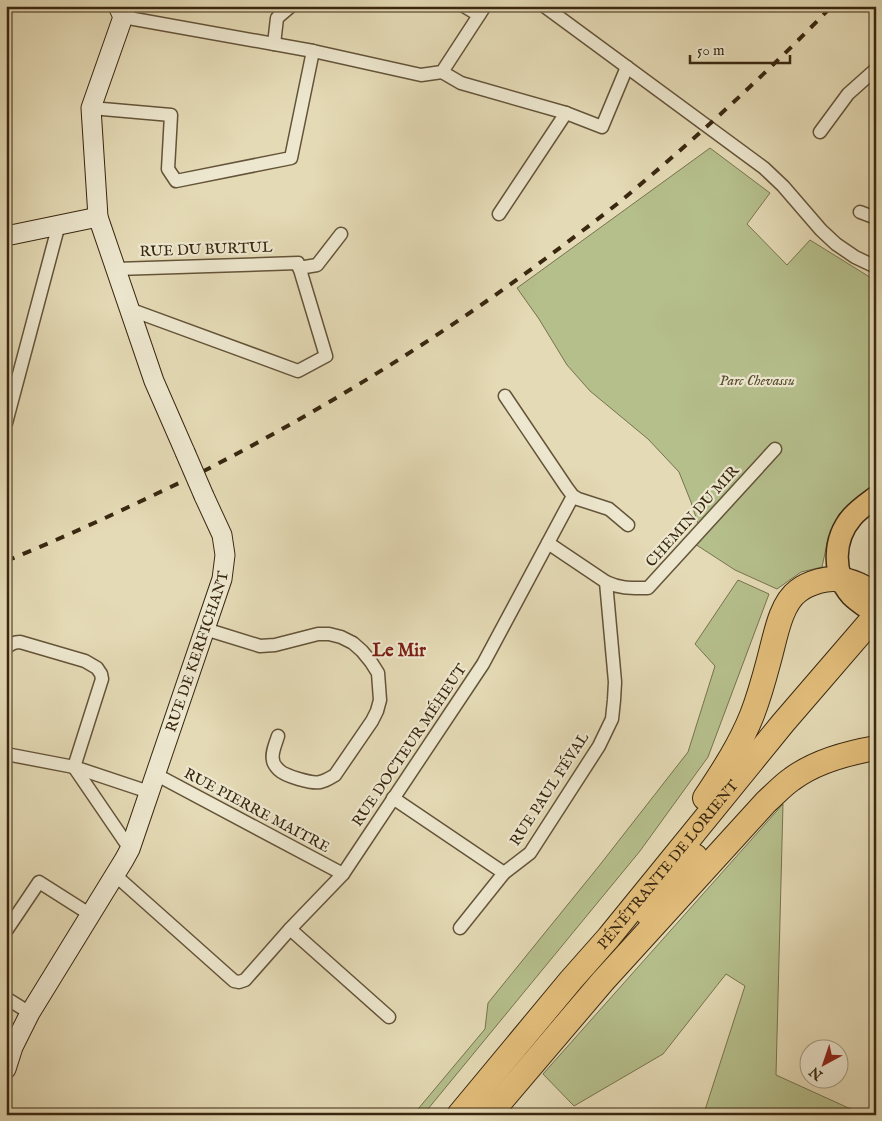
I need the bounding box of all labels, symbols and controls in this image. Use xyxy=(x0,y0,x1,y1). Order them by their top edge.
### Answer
scale bar xyxy=(690,32,790,64)
text: 50 m xyxy=(697,41,725,60)
street label: RUE DU BURTUL xyxy=(139,238,273,261)
park label: Parc Chevassu xyxy=(719,371,795,390)
street label: CHEMIN DU MIR xyxy=(642,461,744,571)
street label: RUE DE KERFICHANT xyxy=(162,570,233,735)
district label: Le Mir xyxy=(372,640,426,663)
street label: RUE DOCTEUR MÉHEUT xyxy=(348,660,471,830)
street label: RUE PAUL FÉVAL xyxy=(506,729,593,850)
street label: RUE PIERRE MAITRE xyxy=(181,764,333,857)
street label: PÉNÉTRANTE DE LORIENT xyxy=(593,776,743,954)
north arrow xyxy=(800,1038,850,1088)
text: N xyxy=(806,1062,827,1085)

